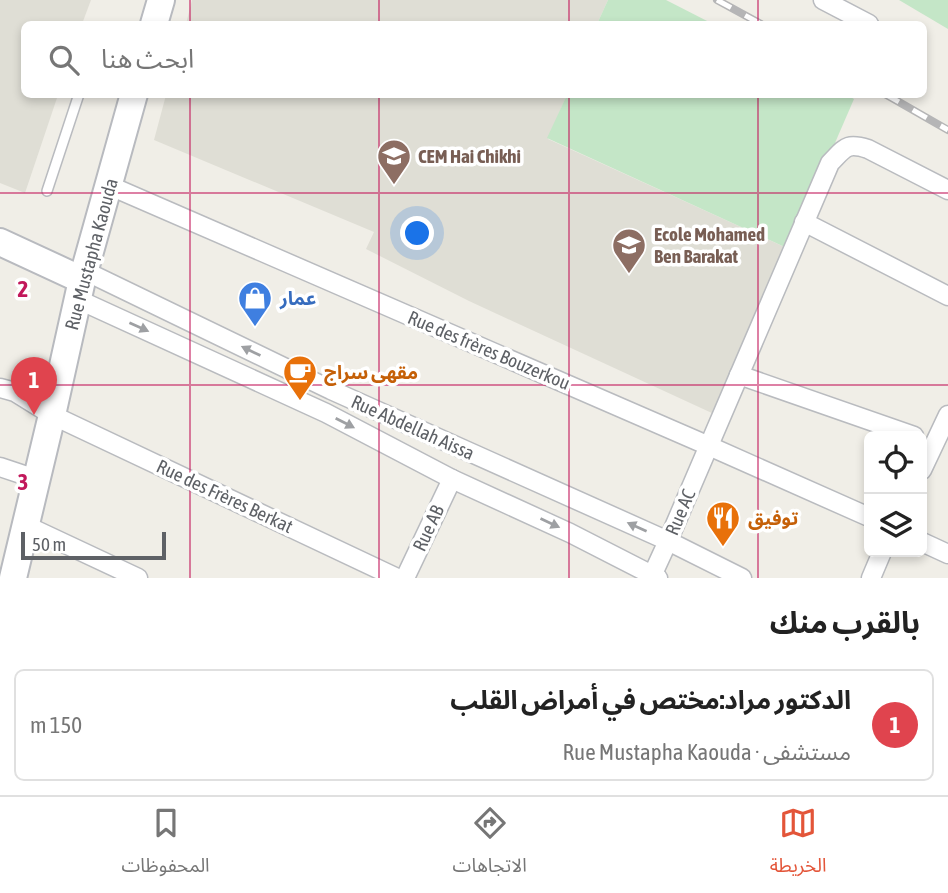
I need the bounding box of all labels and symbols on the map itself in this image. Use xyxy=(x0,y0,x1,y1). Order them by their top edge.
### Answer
school or university icon: CEM Hai Chikhi xyxy=(375,137,413,186)
place label: CEM Hai Chikhi xyxy=(418,145,521,167)
street label: Rue Mustapha Kaouda xyxy=(60,176,122,332)
your location xyxy=(400,216,434,250)
place label: Ecole Mohamed Ben Barakat xyxy=(654,223,765,267)
school or university icon: Ecole Mohamed Ben Barakat xyxy=(610,226,648,275)
text: 2 xyxy=(18,276,28,302)
shop icon: عمار xyxy=(236,279,274,328)
place label: عمار xyxy=(279,287,316,310)
street label: Rue des frères Bouzerkou xyxy=(405,306,573,394)
one-way arrow xyxy=(129,321,149,333)
one-way arrow xyxy=(241,346,261,357)
cafe icon: مقهى سراج xyxy=(281,353,319,402)
pin: 1 xyxy=(11,357,57,415)
place label: مقهى سراج xyxy=(324,361,418,386)
street label: Rue Abdellah Aissa xyxy=(348,390,478,464)
one-way arrow xyxy=(336,417,355,429)
street label: Rue des Frères Berkat xyxy=(153,455,297,537)
text: 3 xyxy=(18,469,28,495)
street label: Rue AC xyxy=(661,485,700,538)
restaurant icon: توفيق xyxy=(704,499,742,548)
street label: Rue AB xyxy=(408,501,448,555)
place label: توفيق xyxy=(748,507,799,530)
one-way arrow xyxy=(539,518,560,529)
one-way arrow xyxy=(626,521,647,532)
scale bar xyxy=(21,529,166,561)

